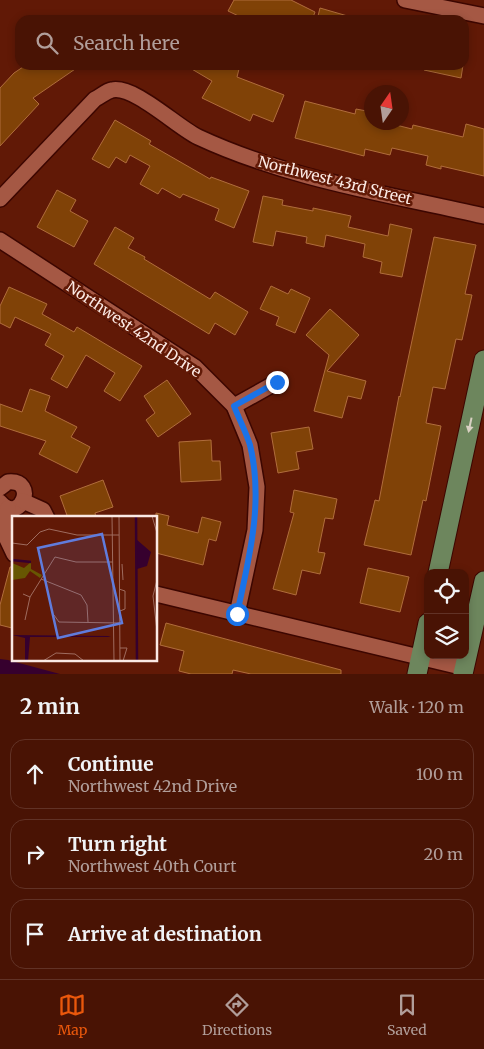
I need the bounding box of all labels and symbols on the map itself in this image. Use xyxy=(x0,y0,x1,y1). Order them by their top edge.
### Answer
north arrow xyxy=(364,85,409,130)
street label: Northwest 43rd Street xyxy=(256,152,414,208)
street label: Northwest 42nd Drive xyxy=(63,277,205,381)
route end xyxy=(266,371,289,394)
one-way arrow xyxy=(466,417,474,432)
inset map xyxy=(12,516,158,662)
route start xyxy=(226,603,249,626)

